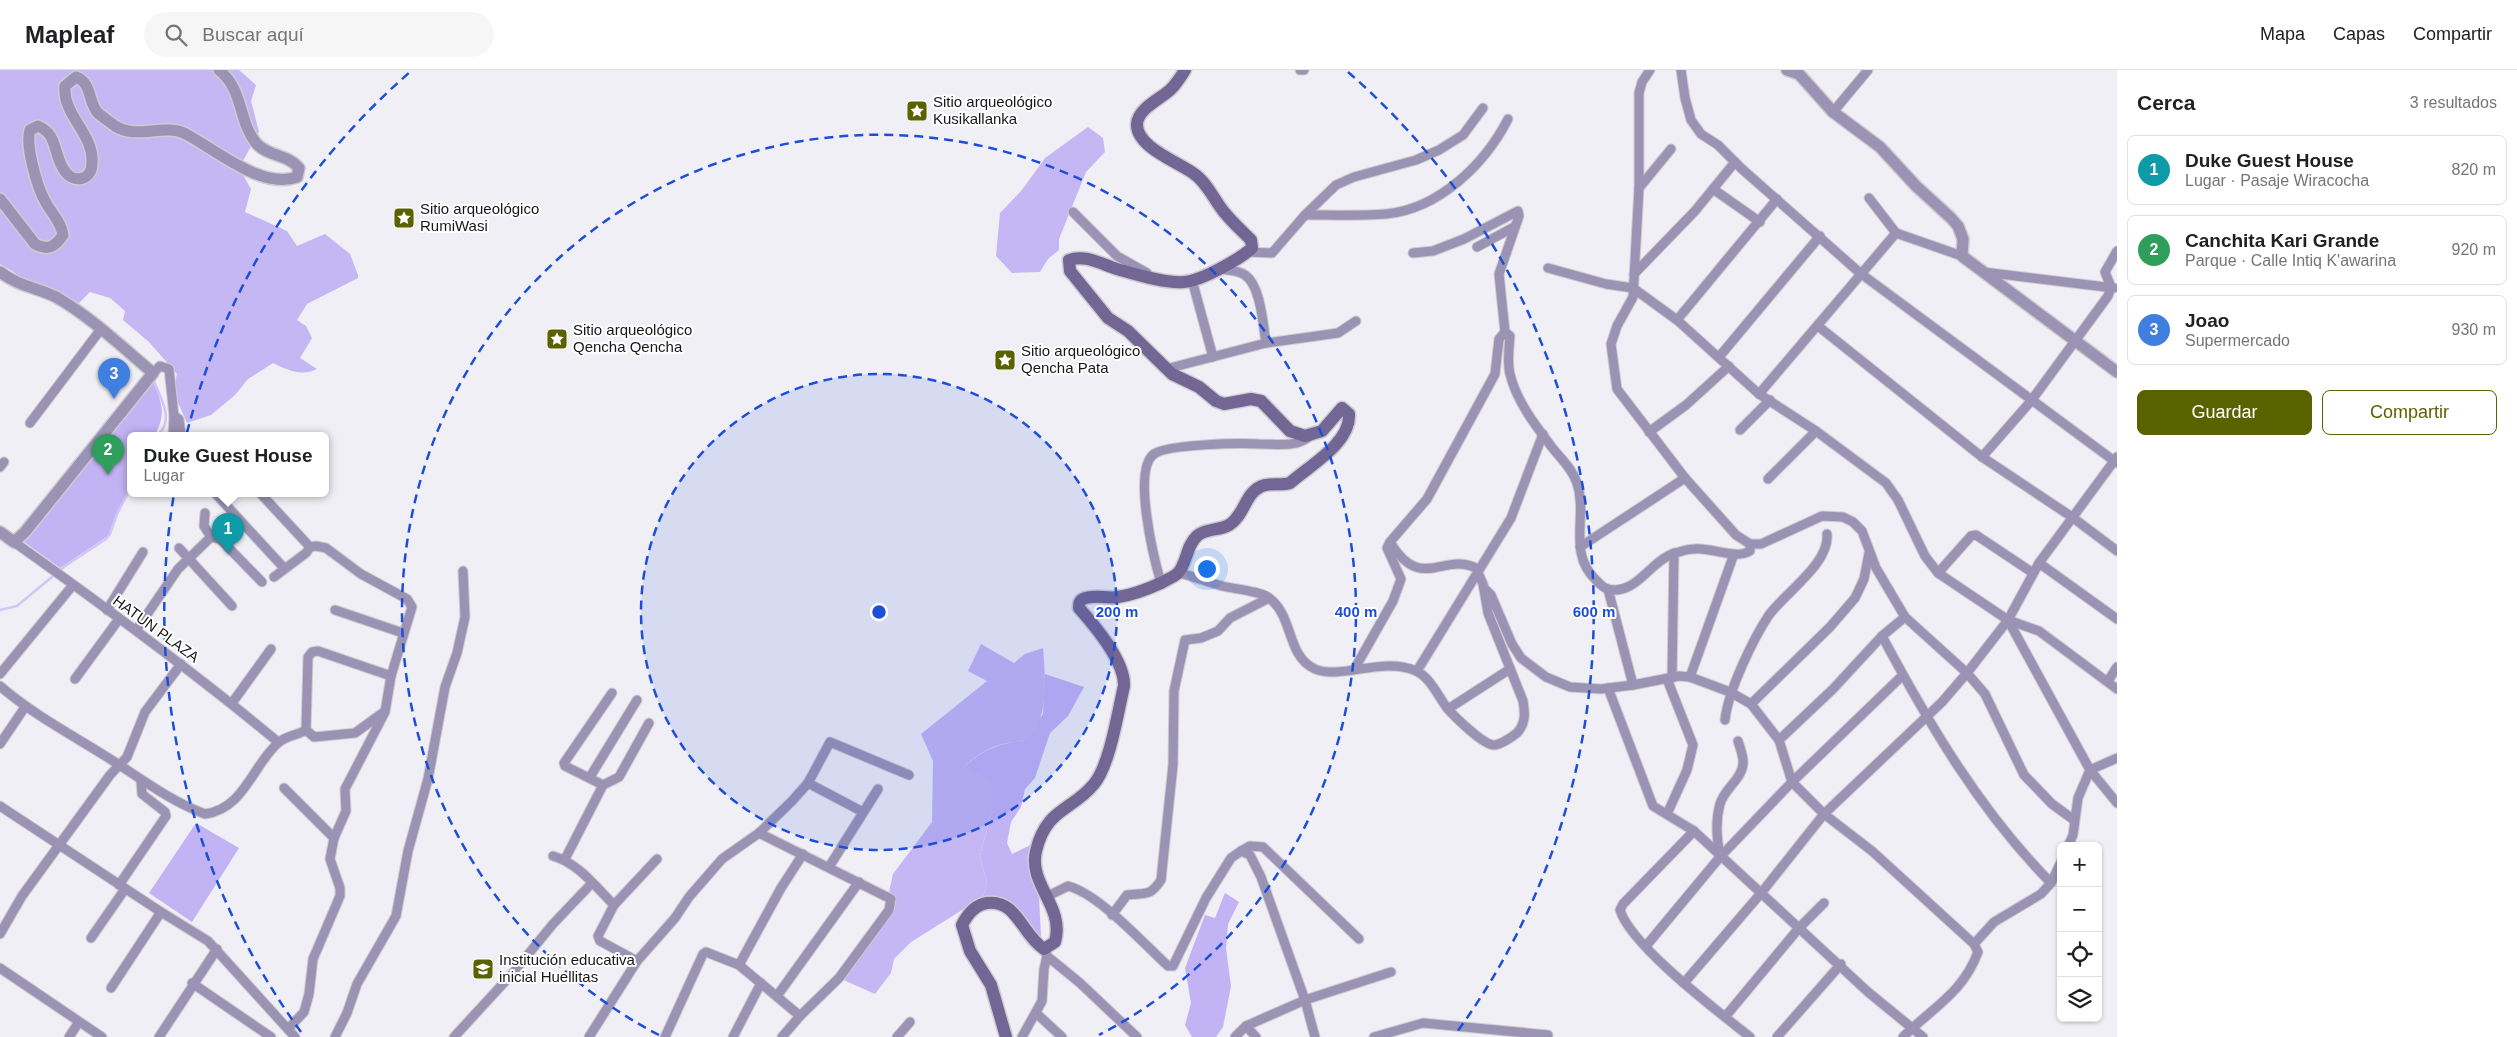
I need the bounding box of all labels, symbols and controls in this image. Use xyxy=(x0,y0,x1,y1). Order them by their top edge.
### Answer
search box xyxy=(144,12,494,57)
text: Mapleaf xyxy=(25,21,114,48)
icon: search xyxy=(162,21,190,49)
text: Buscar aquí xyxy=(202,24,304,45)
text: Mapa xyxy=(2260,24,2305,44)
text: Capas xyxy=(2333,24,2385,44)
text: Compartir xyxy=(2413,24,2492,44)
text: Cerca xyxy=(2137,91,2195,114)
place label: Sitio arqueológico Kusikallanka xyxy=(933,93,1052,127)
text: 3 resultados xyxy=(2410,94,2497,111)
place icon: Sitio arqueológico Kusikallanka xyxy=(905,99,929,123)
text: Duke Guest House xyxy=(2185,150,2354,171)
text: 1 xyxy=(2150,161,2158,178)
text: 820 m xyxy=(2452,161,2496,178)
text: Lugar · Pasaje Wiracocha xyxy=(2185,172,2369,189)
place label: Sitio arqueológico RumiWasi xyxy=(420,200,539,234)
place icon: Sitio arqueológico RumiWasi xyxy=(392,206,416,230)
text: Canchita Kari Grande xyxy=(2185,230,2379,251)
text: 2 xyxy=(2150,241,2158,258)
text: 920 m xyxy=(2452,241,2496,258)
text: Parque · Calle Intiq K'awarina xyxy=(2185,252,2396,269)
text: Joao xyxy=(2185,310,2229,331)
place label: Sitio arqueológico Qencha Qencha xyxy=(573,321,692,355)
text: 3 xyxy=(2150,321,2158,338)
text: 930 m xyxy=(2452,321,2496,338)
place icon: Sitio arqueológico Qencha Qencha xyxy=(545,327,569,351)
text: Supermercado xyxy=(2185,332,2290,349)
place label: Sitio arqueológico Qencha Pata xyxy=(1021,342,1140,376)
place icon: Sitio arqueológico Qencha Pata xyxy=(993,348,1017,372)
pin: 3 xyxy=(98,358,130,399)
button: Guardar xyxy=(2137,390,2312,435)
button: Compartir xyxy=(2322,390,2497,435)
popup xyxy=(127,432,329,497)
pin: 2 xyxy=(92,434,124,475)
text: Duke Guest House xyxy=(144,445,312,466)
text: Lugar xyxy=(144,467,184,484)
pin: 1 xyxy=(212,513,244,554)
your location xyxy=(1194,556,1220,582)
street label: HATUN PLAZA xyxy=(110,592,203,666)
centre of rings xyxy=(870,603,888,621)
text: 200 m xyxy=(1096,603,1138,620)
text: 400 m xyxy=(1335,603,1377,620)
text: 600 m xyxy=(1573,603,1615,620)
map controls xyxy=(2057,842,2102,1022)
button: + xyxy=(2057,842,2102,887)
button: − xyxy=(2057,887,2102,932)
button: locate xyxy=(2057,932,2102,977)
place label: Institución educativa inicial Huellitas xyxy=(499,951,636,985)
school or university icon: Institución educativa inicial Huellitas xyxy=(471,957,495,981)
button: layers xyxy=(2057,977,2102,1022)

